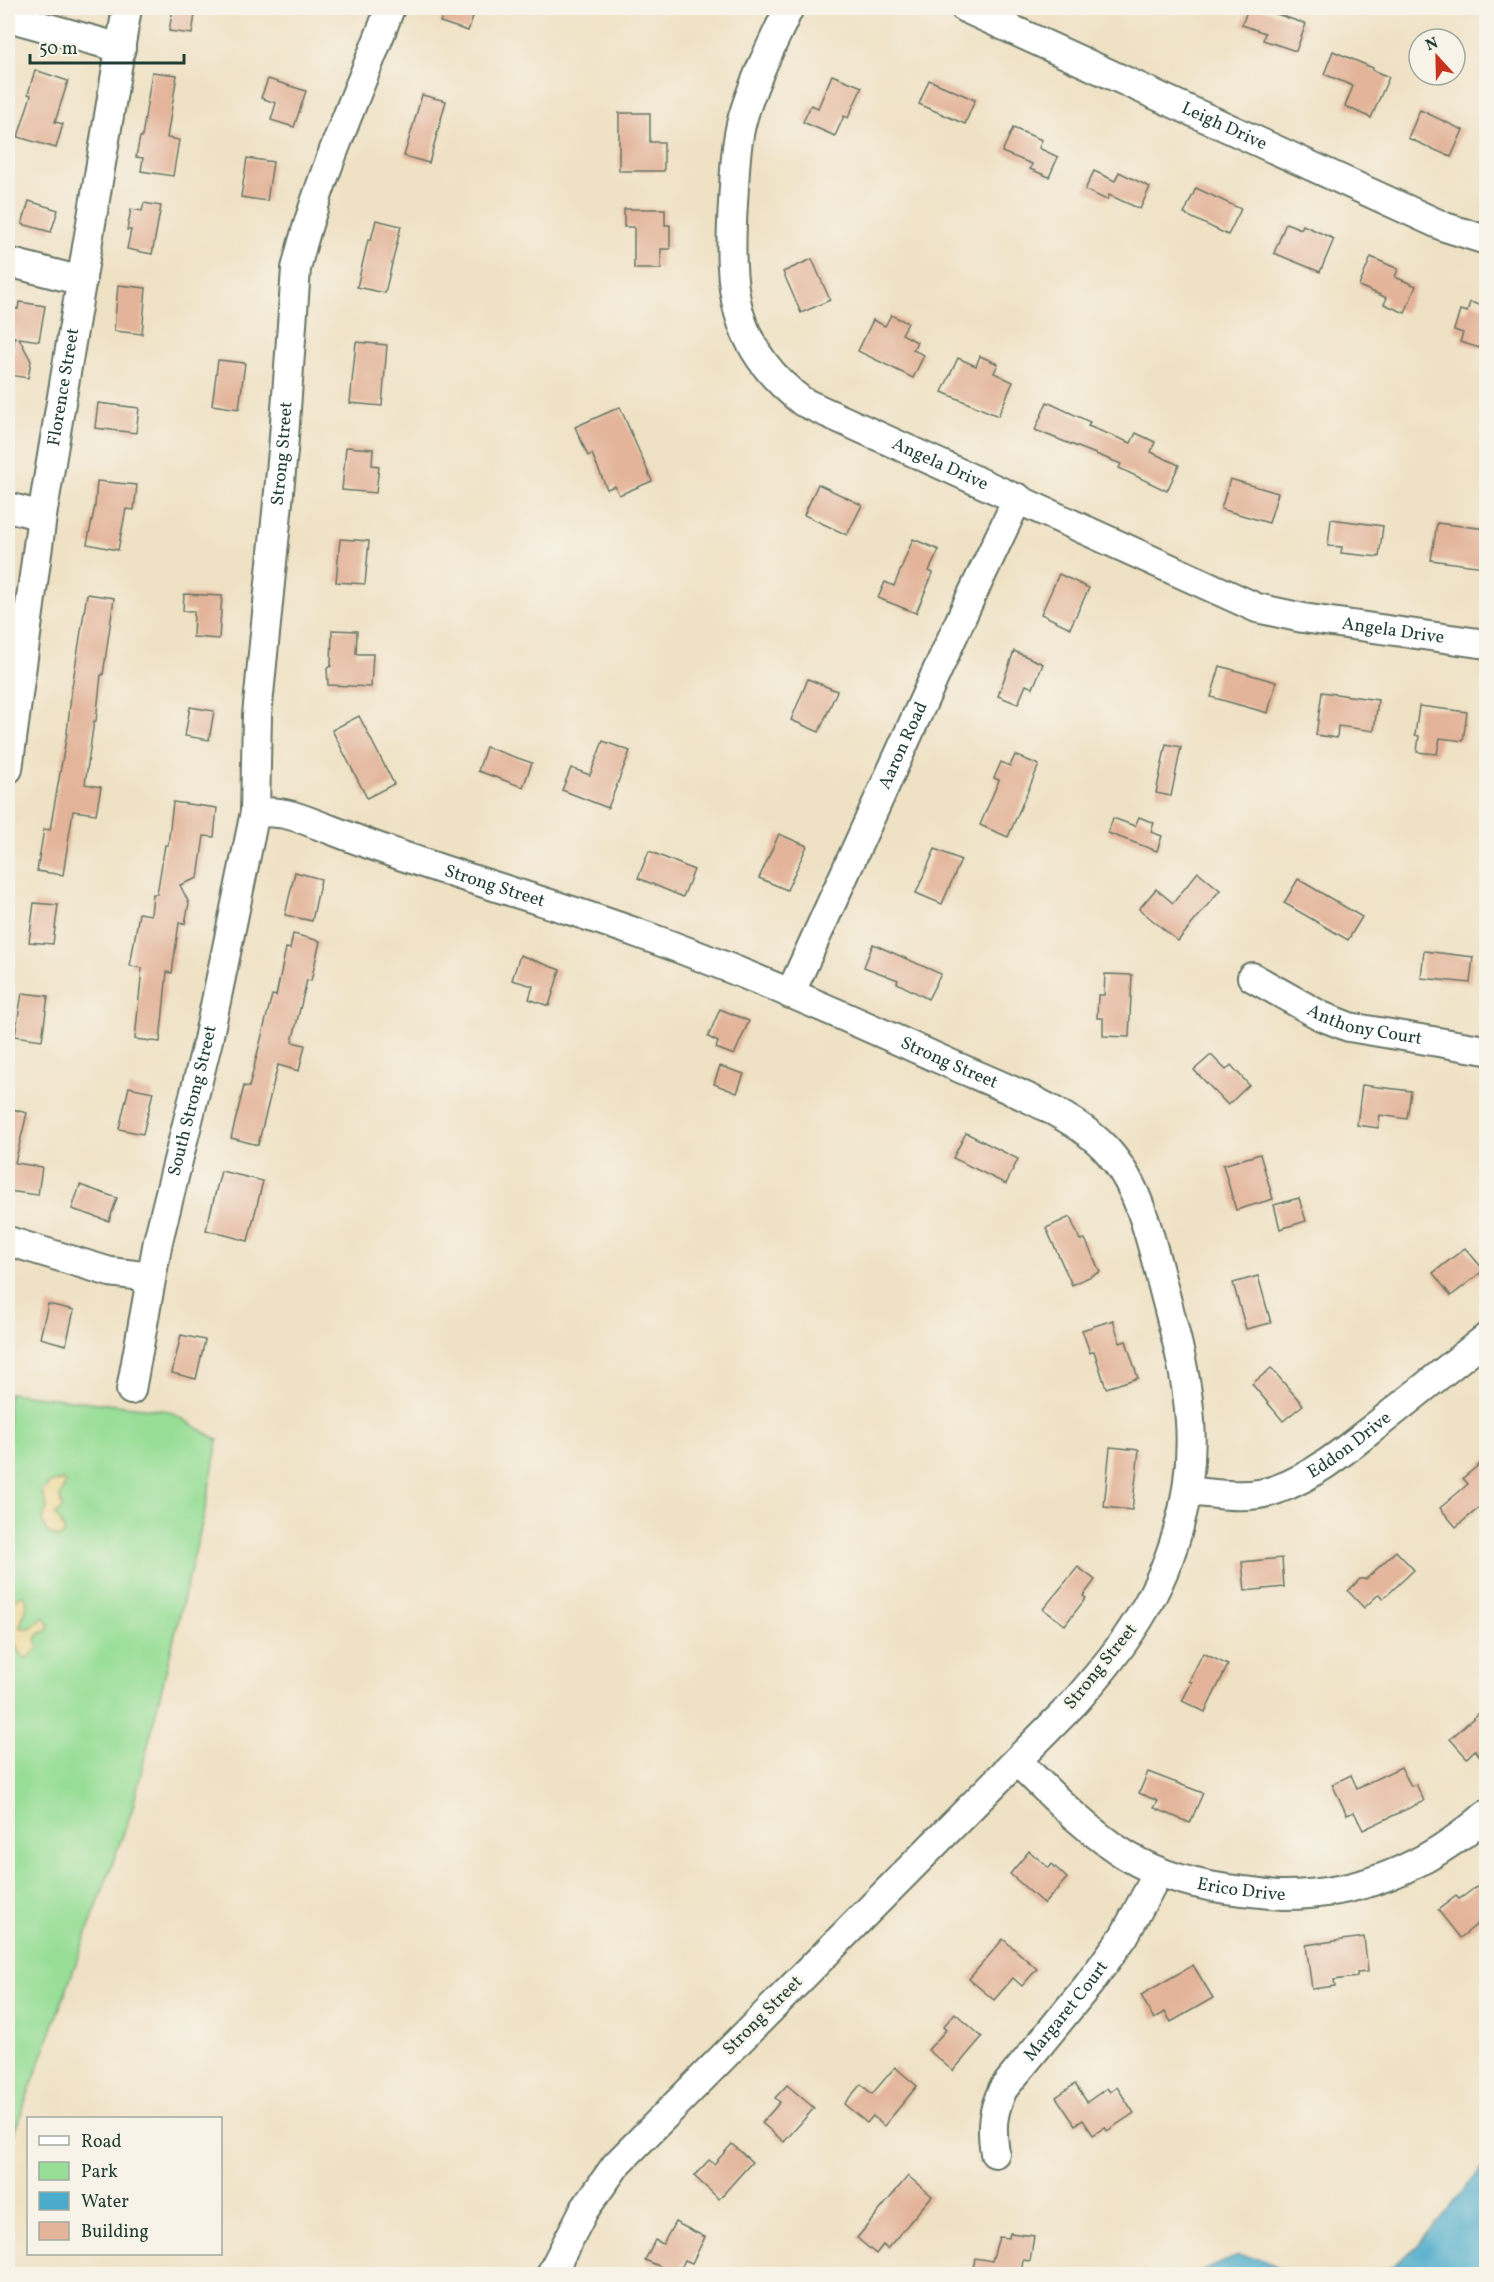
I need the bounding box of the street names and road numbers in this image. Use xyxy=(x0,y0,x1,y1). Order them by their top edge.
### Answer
street label: Leigh Drive xyxy=(1177,96,1271,157)
street label: Florence Street xyxy=(41,326,86,448)
street label: Strong Street xyxy=(265,401,299,507)
street label: Angela Drive xyxy=(888,432,992,497)
street label: Angela Drive xyxy=(1340,611,1446,650)
street label: Aaron Road xyxy=(872,698,934,793)
street label: Strong Street xyxy=(441,859,548,914)
street label: Anthony Court xyxy=(1302,998,1424,1052)
street label: South Strong Street xyxy=(162,1023,223,1179)
street label: Strong Street xyxy=(896,1031,1002,1095)
street label: Eddon Drive xyxy=(1303,1406,1397,1485)
street label: Strong Street xyxy=(1059,1619,1143,1715)
street label: Erico Drive xyxy=(1195,1871,1286,1908)
street label: Margaret Court xyxy=(1018,1956,1114,2067)
street label: Strong Street xyxy=(717,1970,809,2062)

